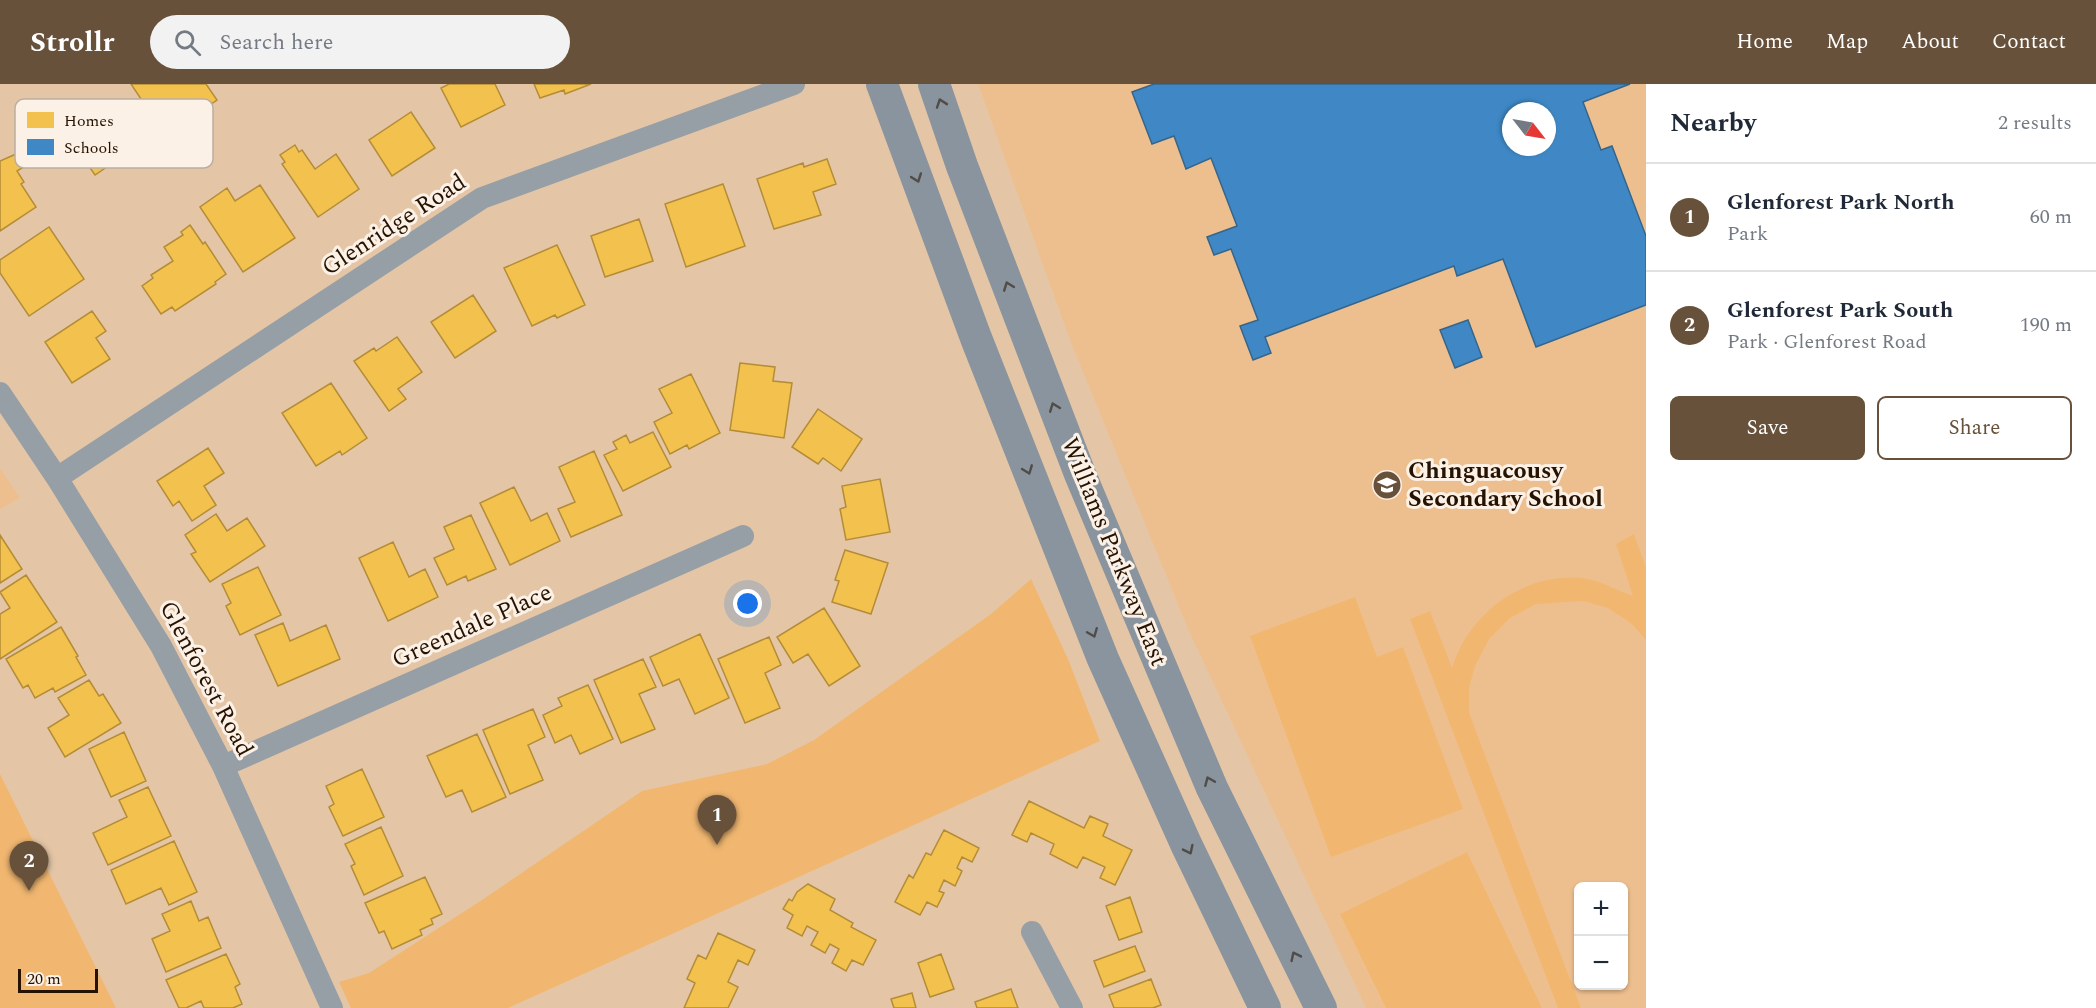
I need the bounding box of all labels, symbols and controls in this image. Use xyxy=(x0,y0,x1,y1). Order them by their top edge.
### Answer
search box xyxy=(150,15,570,69)
text: Strollr xyxy=(30,21,114,64)
icon: search xyxy=(171,26,204,59)
text: Search here xyxy=(219,26,333,59)
text: Home xyxy=(1736,26,1793,58)
text: Map xyxy=(1826,26,1868,58)
text: About xyxy=(1901,26,1959,58)
text: Contact xyxy=(1992,26,2066,58)
one-way arrow xyxy=(935,98,948,109)
legend xyxy=(15,99,213,168)
north arrow xyxy=(1502,102,1556,156)
text: Nearby xyxy=(1670,103,1756,143)
text: 2 results xyxy=(1998,108,2072,138)
text: Homes xyxy=(64,109,114,133)
text: Schools xyxy=(64,136,119,160)
street label: Glenridge Road xyxy=(315,165,473,285)
one-way arrow xyxy=(910,172,922,183)
text: Glenforest Park North xyxy=(1727,186,1955,219)
text: 1 xyxy=(1684,202,1695,232)
text: 60 m xyxy=(2030,202,2072,232)
text: Park xyxy=(1727,219,1768,249)
one-way arrow xyxy=(1003,281,1015,292)
text: Glenforest Park South xyxy=(1727,294,1953,327)
text: 2 xyxy=(1684,310,1695,340)
text: 190 m xyxy=(2020,310,2072,340)
text: Park · Glenforest Road xyxy=(1727,327,1927,357)
button: Save xyxy=(1670,396,1865,460)
button: Share xyxy=(1877,396,2072,460)
one-way arrow xyxy=(1049,402,1061,413)
street label: Williams Parkway East xyxy=(1052,432,1176,672)
place label: Chinguacousy Secondary School xyxy=(1408,453,1603,517)
one-way arrow xyxy=(1021,464,1033,475)
school or university icon: Chinguacousy Secondary School xyxy=(1371,469,1403,501)
street label: Greendale Place xyxy=(386,575,558,677)
your location xyxy=(733,589,762,618)
street label: Glenforest Road xyxy=(150,595,262,763)
one-way arrow xyxy=(1086,627,1098,638)
one-way arrow xyxy=(1204,776,1216,787)
pin: 1 xyxy=(698,796,736,845)
pin: 2 xyxy=(9,842,48,891)
one-way arrow xyxy=(1181,843,1193,854)
map controls xyxy=(1574,882,1628,990)
button: + xyxy=(1574,882,1628,936)
button: − xyxy=(1574,936,1628,990)
one-way arrow xyxy=(1291,951,1303,962)
scale bar xyxy=(18,966,98,994)
text: 20 m xyxy=(27,967,61,991)

